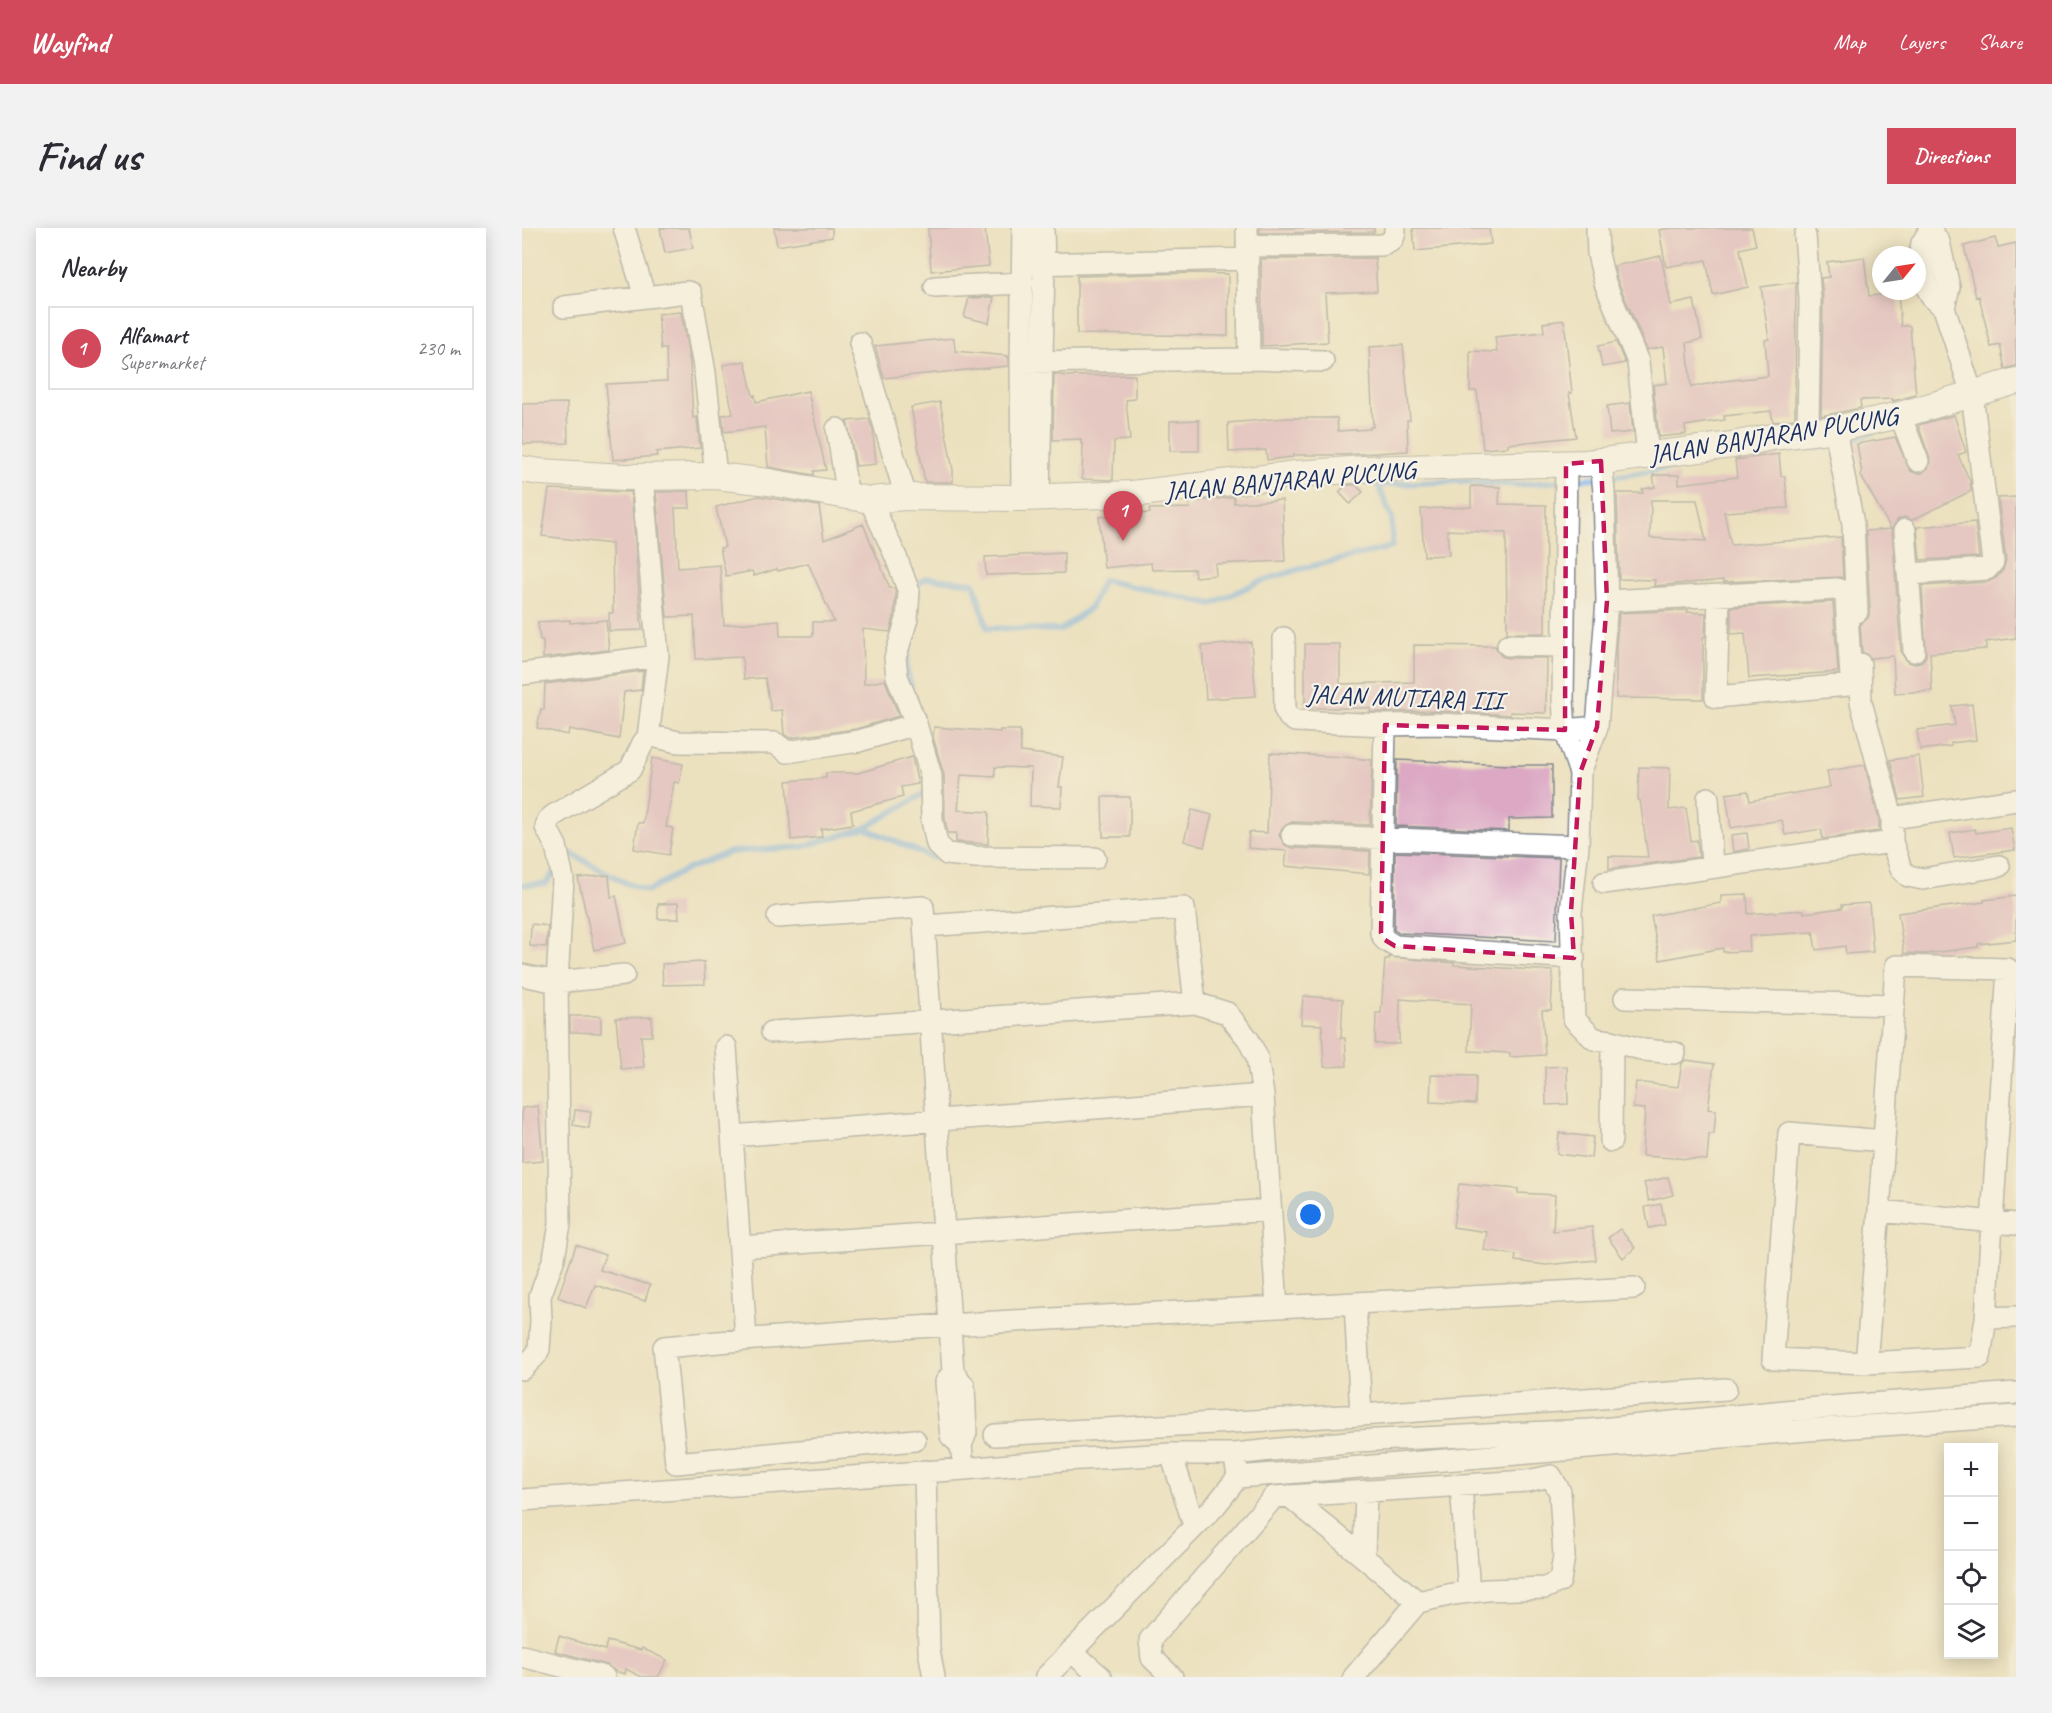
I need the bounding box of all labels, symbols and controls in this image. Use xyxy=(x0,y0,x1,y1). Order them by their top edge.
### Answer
text: Wayfind xyxy=(30,25,109,60)
text: Map xyxy=(1833,29,1866,55)
text: Layers xyxy=(1899,29,1945,55)
text: Share xyxy=(1978,29,2022,55)
button: Directions xyxy=(1887,128,2016,184)
text: Find us xyxy=(36,130,141,183)
north arrow xyxy=(1872,246,1926,300)
text: Nearby xyxy=(60,251,125,284)
text: Alfamart xyxy=(119,322,187,350)
text: 1 xyxy=(77,336,86,361)
text: 230 m xyxy=(417,336,460,361)
text: Supermarket xyxy=(119,350,204,375)
street label: JALAN BANJARAN PUCUNG xyxy=(1645,399,1904,472)
street label: JALAN BANJARAN PUCUNG xyxy=(1162,453,1420,508)
pin: 1 xyxy=(1104,492,1142,541)
street label: JALAN MUTIARA III xyxy=(1304,678,1509,718)
your location xyxy=(1296,1200,1325,1229)
map controls xyxy=(1944,1443,1998,1659)
button: + xyxy=(1944,1443,1998,1497)
button: − xyxy=(1944,1497,1998,1551)
button: locate xyxy=(1944,1551,1998,1605)
button: layers xyxy=(1944,1605,1998,1659)

